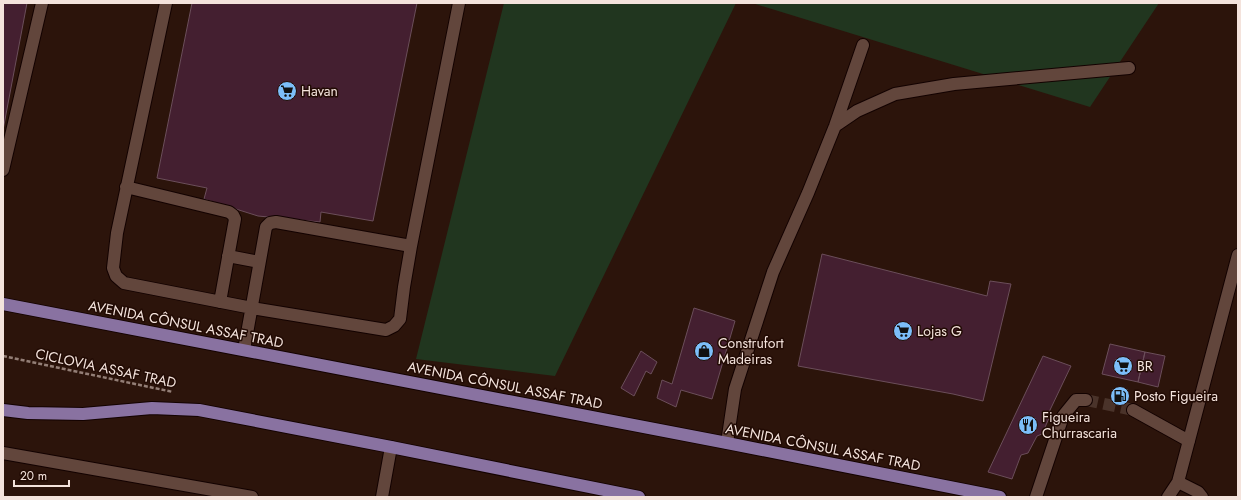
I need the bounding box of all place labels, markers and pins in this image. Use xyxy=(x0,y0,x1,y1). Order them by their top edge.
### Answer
supermarket icon: Havan xyxy=(276,80,298,102)
place label: Havan xyxy=(301,81,338,101)
supermarket icon: Lojas G xyxy=(892,320,914,342)
place label: Lojas G xyxy=(917,321,962,341)
place label: Construfort Madeiras xyxy=(718,333,784,369)
shop icon: Construfort Madeiras xyxy=(693,340,715,362)
supermarket icon: BR xyxy=(1112,355,1134,377)
place label: BR xyxy=(1137,356,1153,376)
fuel station icon: Posto Figueira xyxy=(1109,385,1131,407)
place label: Posto Figueira xyxy=(1134,386,1218,406)
place label: Figueira Churrascaria xyxy=(1042,407,1117,443)
restaurant icon: Figueira Churrascaria xyxy=(1017,414,1039,436)

